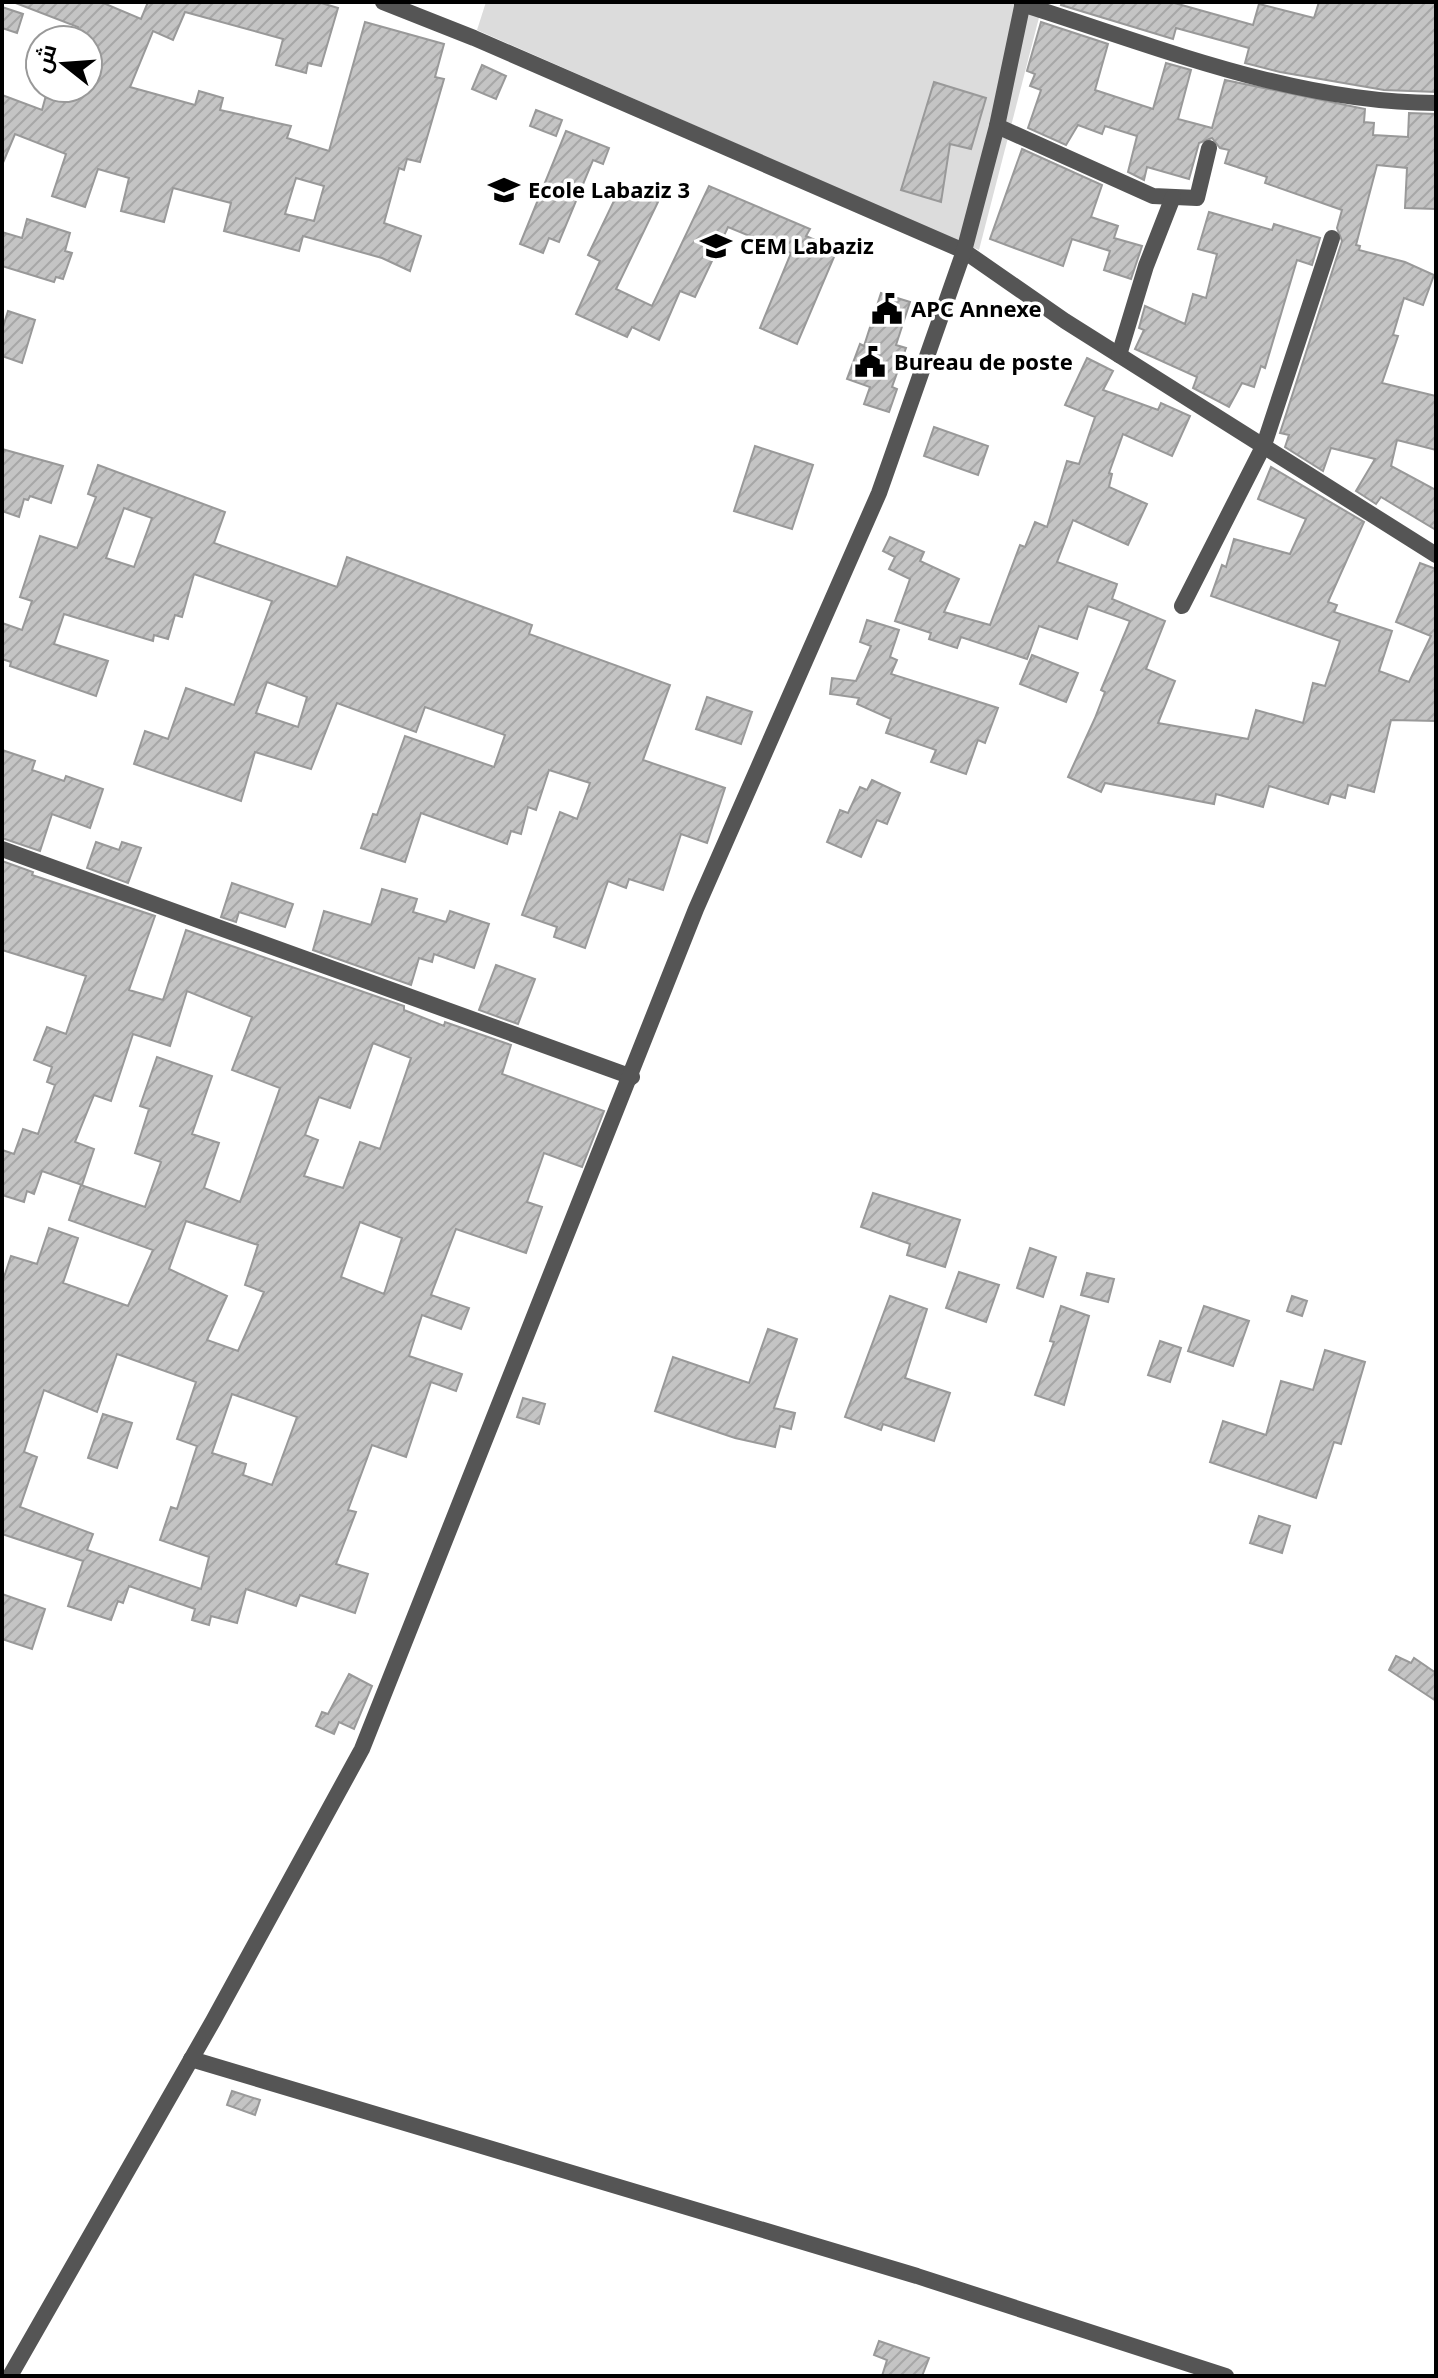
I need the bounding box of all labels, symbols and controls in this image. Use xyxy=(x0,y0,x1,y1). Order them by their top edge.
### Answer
north arrow xyxy=(24,24,104,104)
text: ش xyxy=(25,40,62,76)
school or university icon: Ecole Labaziz 3 xyxy=(487,173,521,207)
place label: Ecole Labaziz 3 xyxy=(528,174,690,204)
school or university icon: CEM Labaziz xyxy=(699,229,733,263)
place label: CEM Labaziz xyxy=(740,230,874,260)
public building icon: APC Annexe xyxy=(870,292,904,326)
place label: APC Annexe xyxy=(911,293,1042,323)
public building icon: Bureau de poste xyxy=(853,345,887,379)
place label: Bureau de poste xyxy=(894,346,1073,376)

